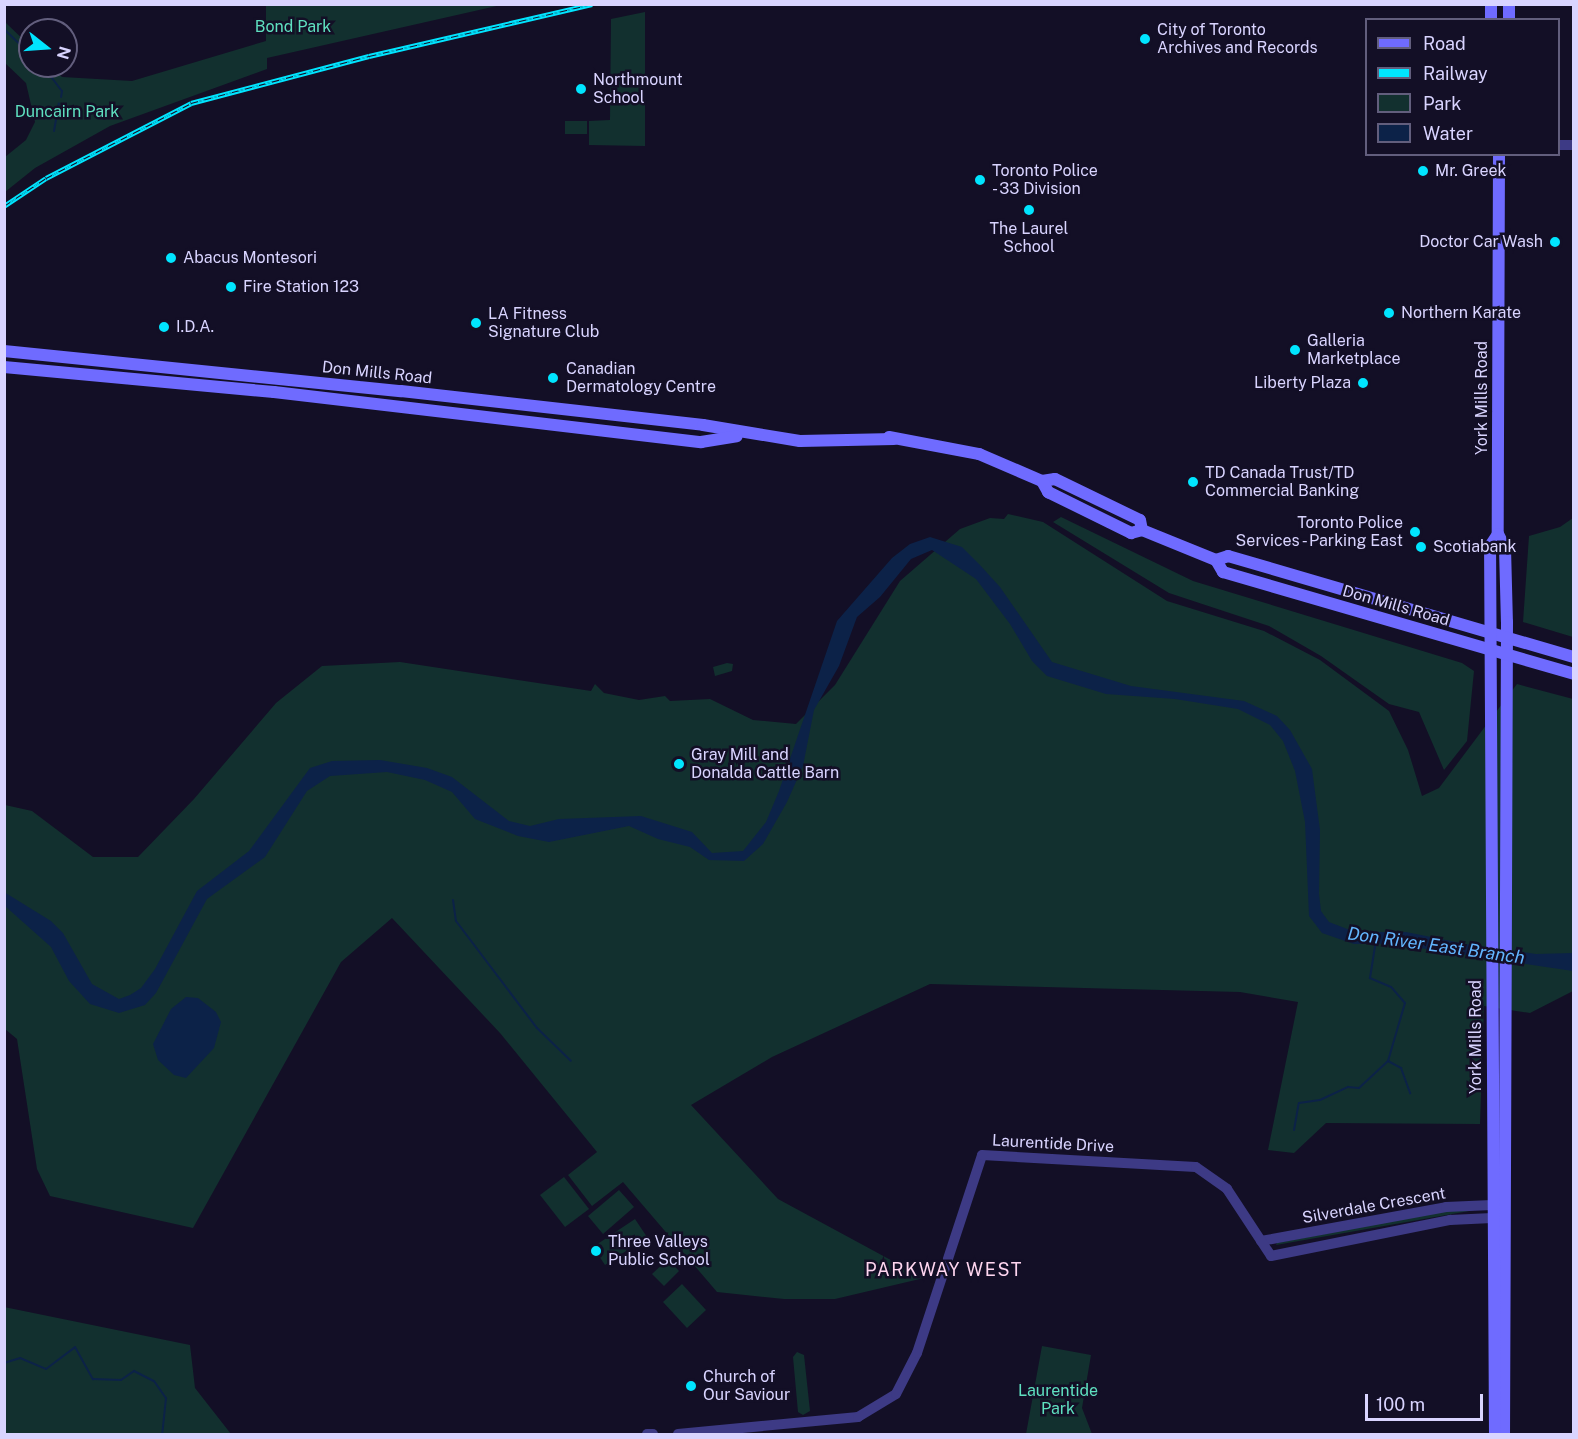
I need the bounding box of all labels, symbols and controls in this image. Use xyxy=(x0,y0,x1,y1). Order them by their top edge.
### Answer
park label: Bond Park xyxy=(255,17,331,37)
north arrow xyxy=(18,18,78,78)
legend xyxy=(1365,18,1560,156)
place label: City of Toronto Archives and Records xyxy=(1157,20,1318,58)
marker: City of Toronto Archives and Records xyxy=(1138,32,1152,46)
text: Road xyxy=(1423,33,1466,54)
text: N xyxy=(53,44,75,62)
text: Railway xyxy=(1423,63,1488,84)
place label: Northmount School xyxy=(593,70,683,108)
marker: Northmount School xyxy=(574,82,588,96)
text: Park xyxy=(1423,93,1461,114)
park label: Duncairn Park xyxy=(15,102,119,122)
text: Water xyxy=(1423,123,1473,144)
place label: Toronto Police - 33 Division xyxy=(992,161,1098,199)
place label: Mr. Greek xyxy=(1435,161,1507,181)
marker: Mr. Greek xyxy=(1416,164,1430,178)
marker: Toronto Police - 33 Division xyxy=(973,173,987,187)
marker: The Laurel School xyxy=(1022,203,1036,217)
place label: The Laurel School xyxy=(990,219,1068,257)
place label: Doctor Car Wash xyxy=(1419,232,1543,252)
marker: Doctor Car Wash xyxy=(1548,235,1562,249)
place label: Abacus Montesori xyxy=(183,248,317,268)
marker: Abacus Montesori xyxy=(164,251,178,265)
place label: Fire Station 123 xyxy=(243,277,359,297)
marker: Fire Station 123 xyxy=(224,280,238,294)
place label: Northern Karate xyxy=(1401,303,1521,323)
place label: LA Fitness Signature Club xyxy=(488,304,599,342)
marker: Northern Karate xyxy=(1382,306,1396,320)
marker: LA Fitness Signature Club xyxy=(469,316,483,330)
place label: I.D.A. xyxy=(176,317,214,337)
marker: I.D.A. xyxy=(157,320,171,334)
place label: Galleria Marketplace xyxy=(1307,331,1401,369)
street label: York Mills Road xyxy=(1472,341,1492,455)
marker: Galleria Marketplace xyxy=(1288,343,1302,357)
street label: Don Mills Road xyxy=(321,358,433,388)
place label: Canadian Dermatology Centre xyxy=(566,359,716,397)
marker: Canadian Dermatology Centre xyxy=(544,369,562,387)
place label: Liberty Plaza xyxy=(1254,373,1351,393)
marker: Liberty Plaza xyxy=(1356,376,1370,390)
place label: TD Canada Trust/TD Commercial Banking xyxy=(1205,463,1359,501)
marker: TD Canada Trust/TD Commercial Banking xyxy=(1186,475,1200,489)
place label: Toronto Police Services - Parking East xyxy=(1231,513,1403,551)
marker: Toronto Police Services - Parking East xyxy=(1408,525,1422,539)
place label: Scotiabank xyxy=(1433,537,1517,557)
marker: Scotiabank xyxy=(1414,540,1428,554)
street label: Don Mills Road xyxy=(1340,582,1452,630)
place label: Gray Mill and Donalda Cattle Barn xyxy=(691,745,839,783)
marker: Gray Mill and Donalda Cattle Barn xyxy=(672,757,686,771)
water label: Don River East Branch xyxy=(1346,923,1526,969)
street label: York Mills Road xyxy=(1466,980,1486,1094)
street label: Laurentide Drive xyxy=(991,1131,1115,1157)
street label: Silverdale Crescent xyxy=(1301,1184,1447,1228)
place label: Three Valleys Public School xyxy=(608,1232,710,1270)
marker: Three Valleys Public School xyxy=(589,1244,603,1258)
district label: PARKWAY WEST xyxy=(865,1259,1023,1281)
place label: Church of Our Saviour xyxy=(703,1367,790,1405)
marker: Church of Our Saviour xyxy=(684,1379,698,1393)
park label: Laurentide Park xyxy=(1018,1381,1098,1419)
scale bar xyxy=(1368,1382,1486,1420)
text: 100 m xyxy=(1376,1394,1425,1415)

